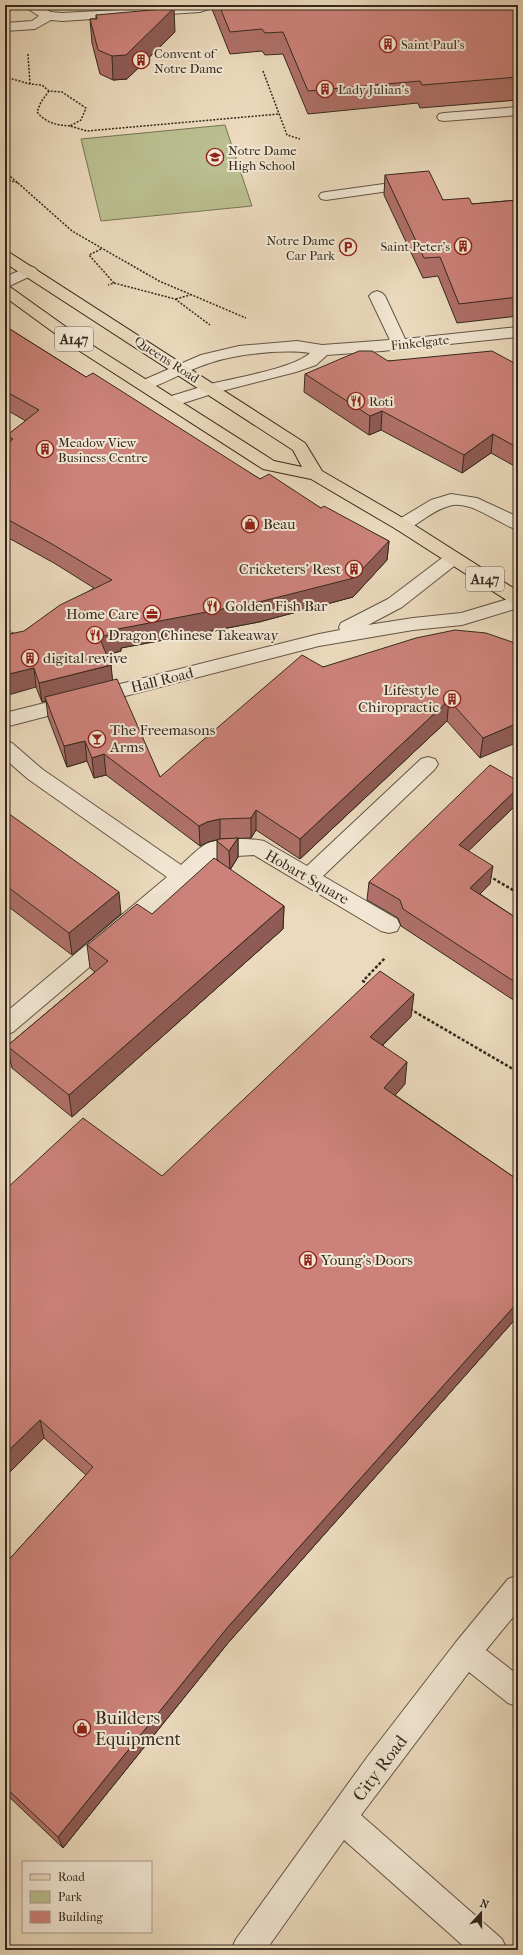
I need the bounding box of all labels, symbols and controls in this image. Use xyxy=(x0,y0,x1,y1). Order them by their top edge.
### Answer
building icon: Saint Paul's xyxy=(378,34,398,54)
place label: Saint Paul's xyxy=(401,37,465,52)
place label: Convent of Notre Dame xyxy=(154,46,223,76)
building icon: Convent of Notre Dame xyxy=(131,50,151,70)
building icon: Lady Julian's xyxy=(315,79,335,99)
place label: Lady Julian's xyxy=(338,82,409,97)
place label: Notre Dame High School xyxy=(228,143,297,173)
school or university icon: Notre Dame High School xyxy=(205,147,225,167)
place label: Notre Dame Car Park xyxy=(266,233,336,263)
building icon: Saint Peter's xyxy=(453,236,473,256)
parking icon: Notre Dame Car Park xyxy=(338,237,358,257)
place label: Saint Peter's xyxy=(380,239,450,254)
road number: A147 xyxy=(55,327,93,351)
street label: Finkelgate xyxy=(390,332,451,353)
street label: Queens Road xyxy=(132,333,203,386)
restaurant icon: Roti xyxy=(346,391,366,411)
place label: Roti xyxy=(369,394,393,409)
place label: Meadow View Business Centre xyxy=(58,435,148,465)
building icon: Meadow View Business Centre xyxy=(35,439,55,459)
shop icon: Beau xyxy=(240,514,260,534)
place label: Beau xyxy=(263,515,296,533)
building icon: Cricketers' Rest xyxy=(344,559,364,579)
place label: Cricketers' Rest xyxy=(239,560,342,578)
road number: A147 xyxy=(466,567,504,591)
restaurant icon: Golden Fish Bar xyxy=(202,596,222,616)
place label: Golden Fish Bar xyxy=(225,597,328,615)
office icon: Home Care xyxy=(142,604,162,624)
place label: Home Care xyxy=(66,605,140,623)
restaurant icon: Dragon Chinese Takeaway xyxy=(85,625,105,645)
place label: Dragon Chinese Takeaway xyxy=(108,626,279,644)
building icon: digital revive xyxy=(20,648,40,668)
place label: digital revive xyxy=(43,649,128,667)
street label: Hall Road xyxy=(129,663,196,696)
place label: Lifestyle Chiropractic xyxy=(358,681,440,716)
building icon: Lifestyle Chiropractic xyxy=(442,689,462,709)
place label: The Freemasons Arms xyxy=(109,721,216,756)
bar icon: The Freemasons Arms xyxy=(87,729,107,749)
street label: Hobart Square xyxy=(262,846,353,909)
building icon: Young's Doors xyxy=(298,1250,318,1270)
place label: Young's Doors xyxy=(320,1251,413,1269)
place label: Builders Equipment xyxy=(95,1708,182,1750)
shop icon: Builders Equipment xyxy=(72,1718,92,1738)
street label: City Road xyxy=(349,1731,412,1805)
legend xyxy=(22,1861,152,1933)
text: Road xyxy=(58,1870,85,1884)
text: Park xyxy=(58,1890,83,1904)
north arrow xyxy=(461,1893,501,1933)
text: N xyxy=(478,1897,491,1912)
text: Building xyxy=(58,1910,103,1924)

